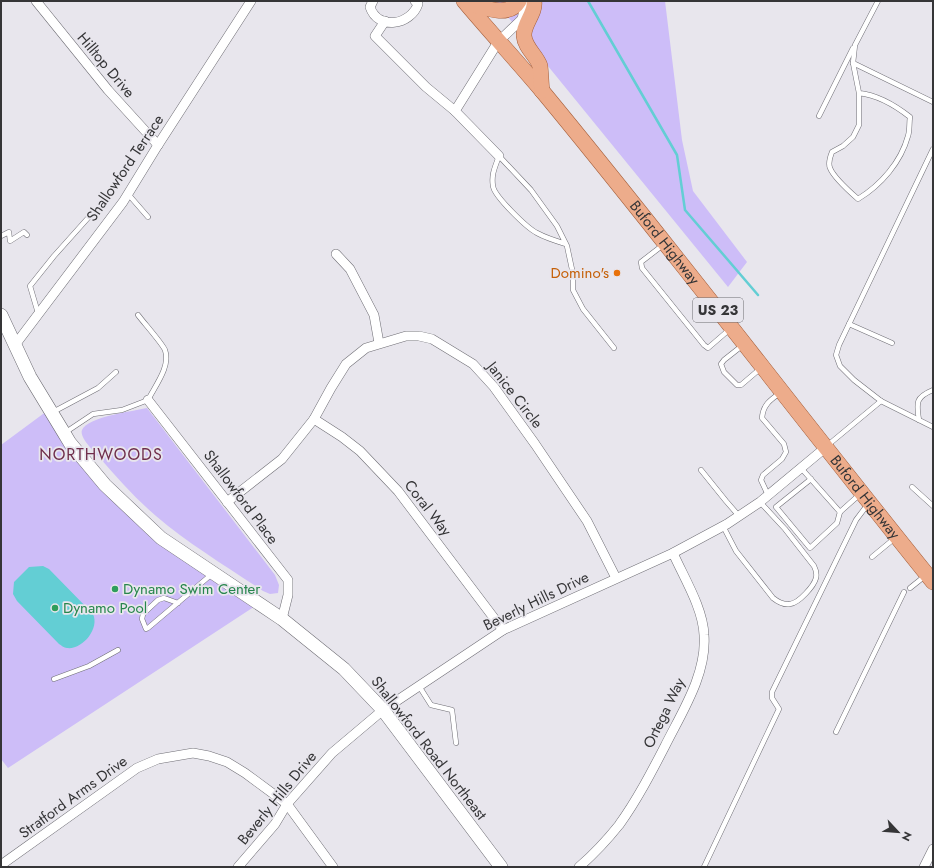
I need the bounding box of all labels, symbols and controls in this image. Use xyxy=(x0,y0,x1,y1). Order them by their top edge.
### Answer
street label: Hilltop Drive xyxy=(72,27,140,103)
street label: Shallowford Terrace xyxy=(81,110,169,226)
street label: Buford Highway xyxy=(624,196,705,290)
place label: Domino's xyxy=(551,262,609,284)
marker: Domino's xyxy=(612,268,622,278)
road number: US 23 xyxy=(693,298,743,322)
street label: Janice Circle xyxy=(481,355,548,433)
district label: NORTHWOODS xyxy=(39,443,163,466)
street label: Shallowford Place xyxy=(198,445,284,549)
street label: Buford Highway xyxy=(825,450,906,544)
street label: Coral Way xyxy=(399,475,457,541)
street label: Beverly Hills Drive xyxy=(479,566,593,636)
place label: Dynamo Swim Center xyxy=(123,578,261,600)
marker: Dynamo Swim Center xyxy=(110,584,120,594)
place label: Dynamo Pool xyxy=(63,597,147,619)
marker: Dynamo Pool xyxy=(50,603,60,613)
street label: Shallowford Road Northeast xyxy=(366,672,492,825)
street label: Ortega Way xyxy=(638,674,691,752)
street label: Beverly Hills Drive xyxy=(232,746,322,850)
street label: Stratford Arms Drive xyxy=(14,750,132,844)
north arrow xyxy=(878,812,918,852)
text: N xyxy=(898,829,916,844)

